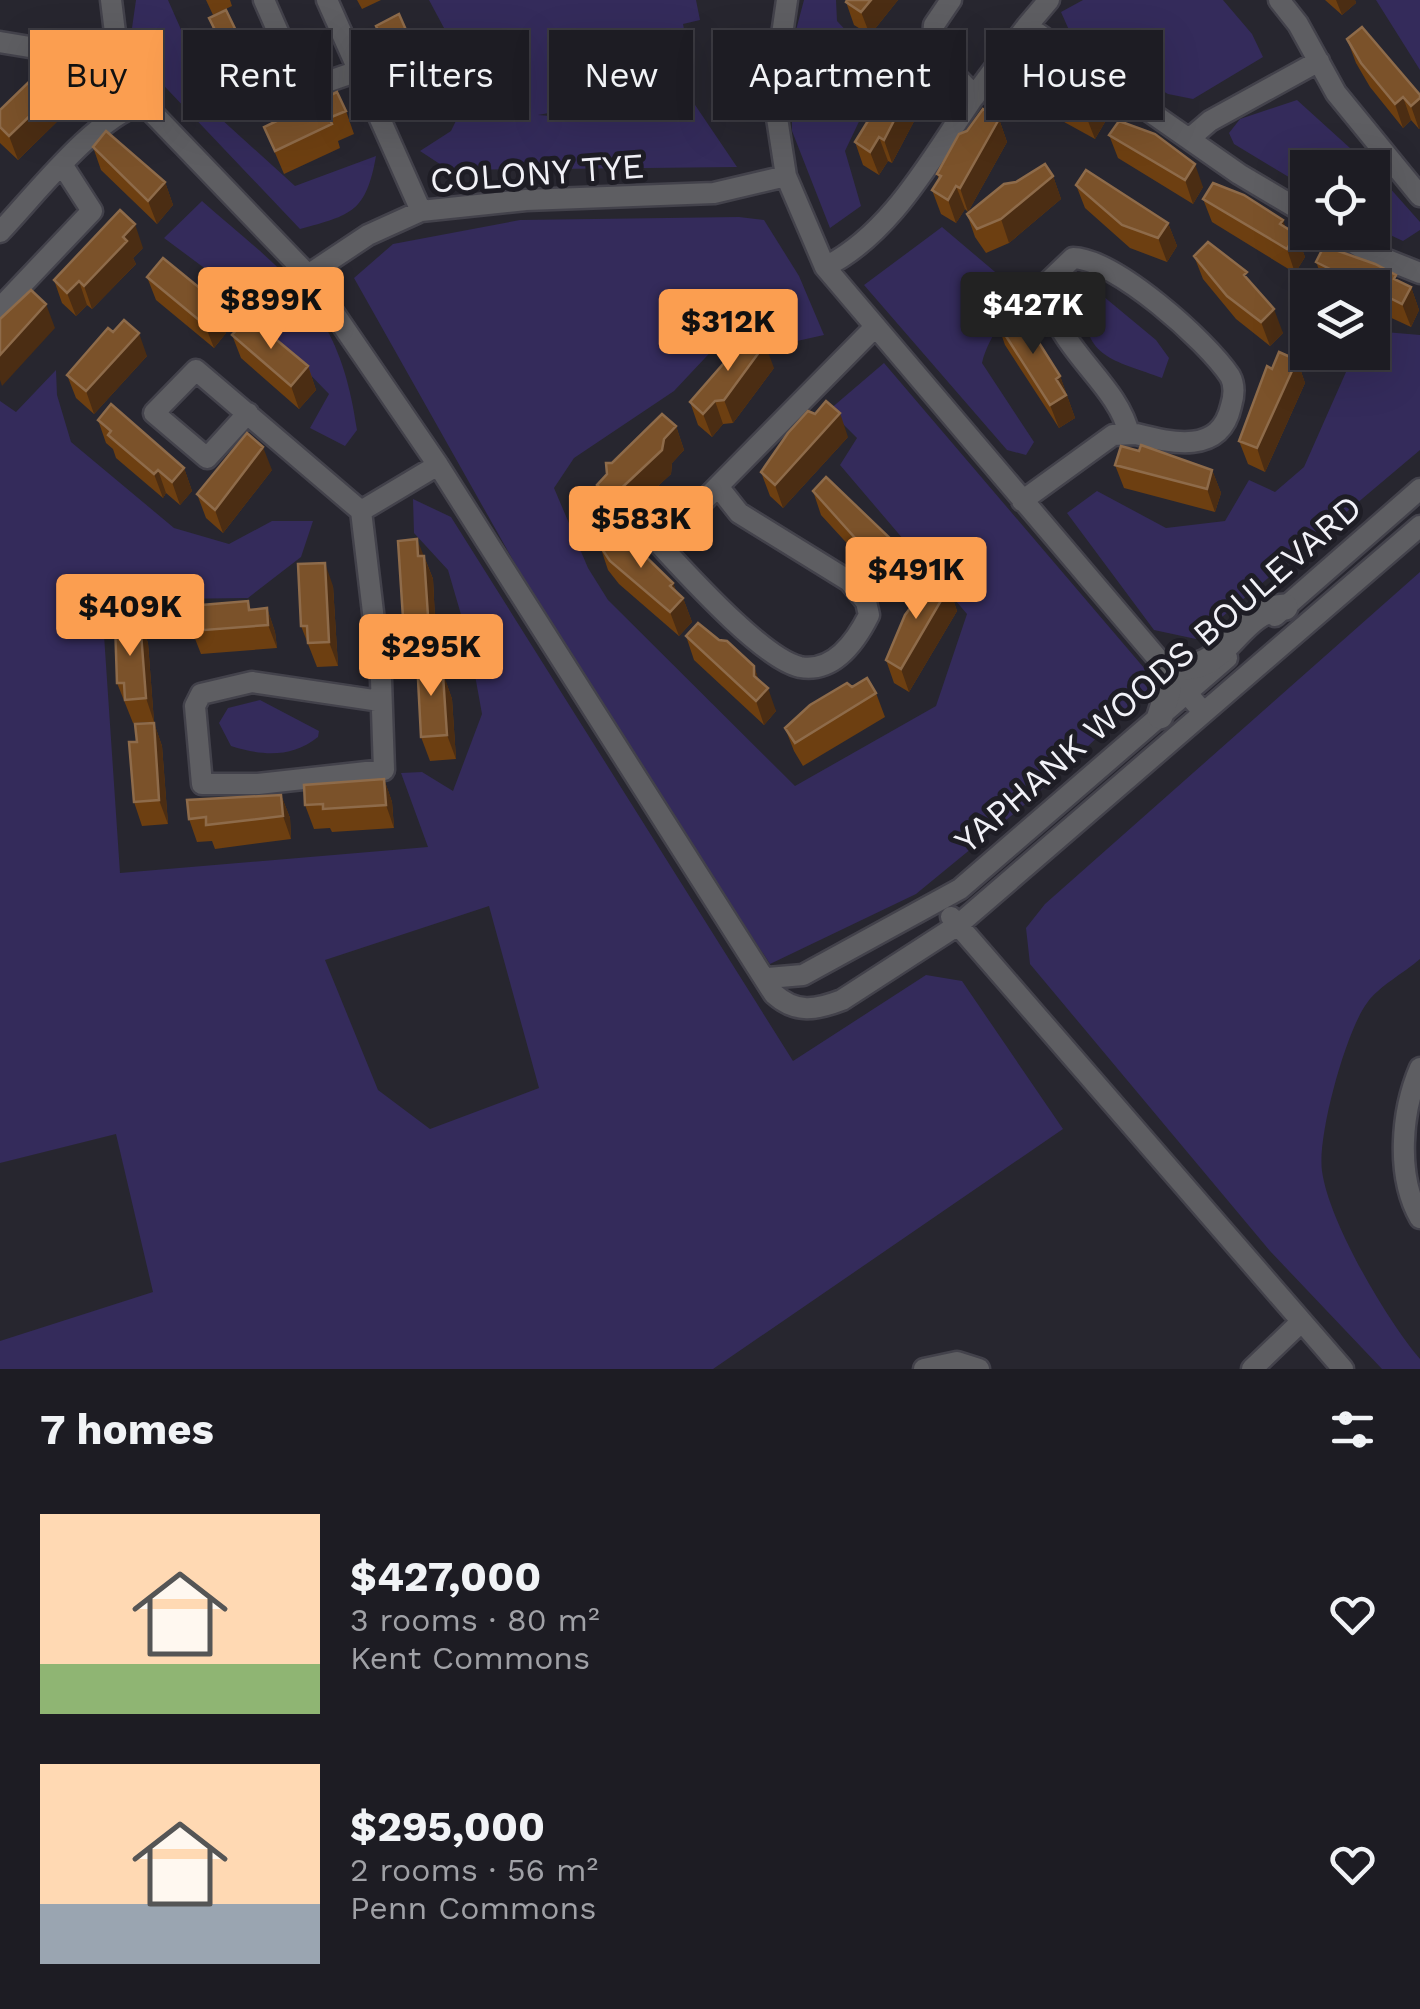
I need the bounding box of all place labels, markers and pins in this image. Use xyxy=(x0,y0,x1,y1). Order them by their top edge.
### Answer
pin: $899K xyxy=(201,267,341,352)
pin: $427K xyxy=(963,272,1103,357)
pin: $312K xyxy=(658,289,798,374)
pin: $583K xyxy=(571,486,711,571)
pin: $491K xyxy=(846,537,986,622)
pin: $409K xyxy=(60,574,200,659)
pin: $295K xyxy=(361,614,501,699)

